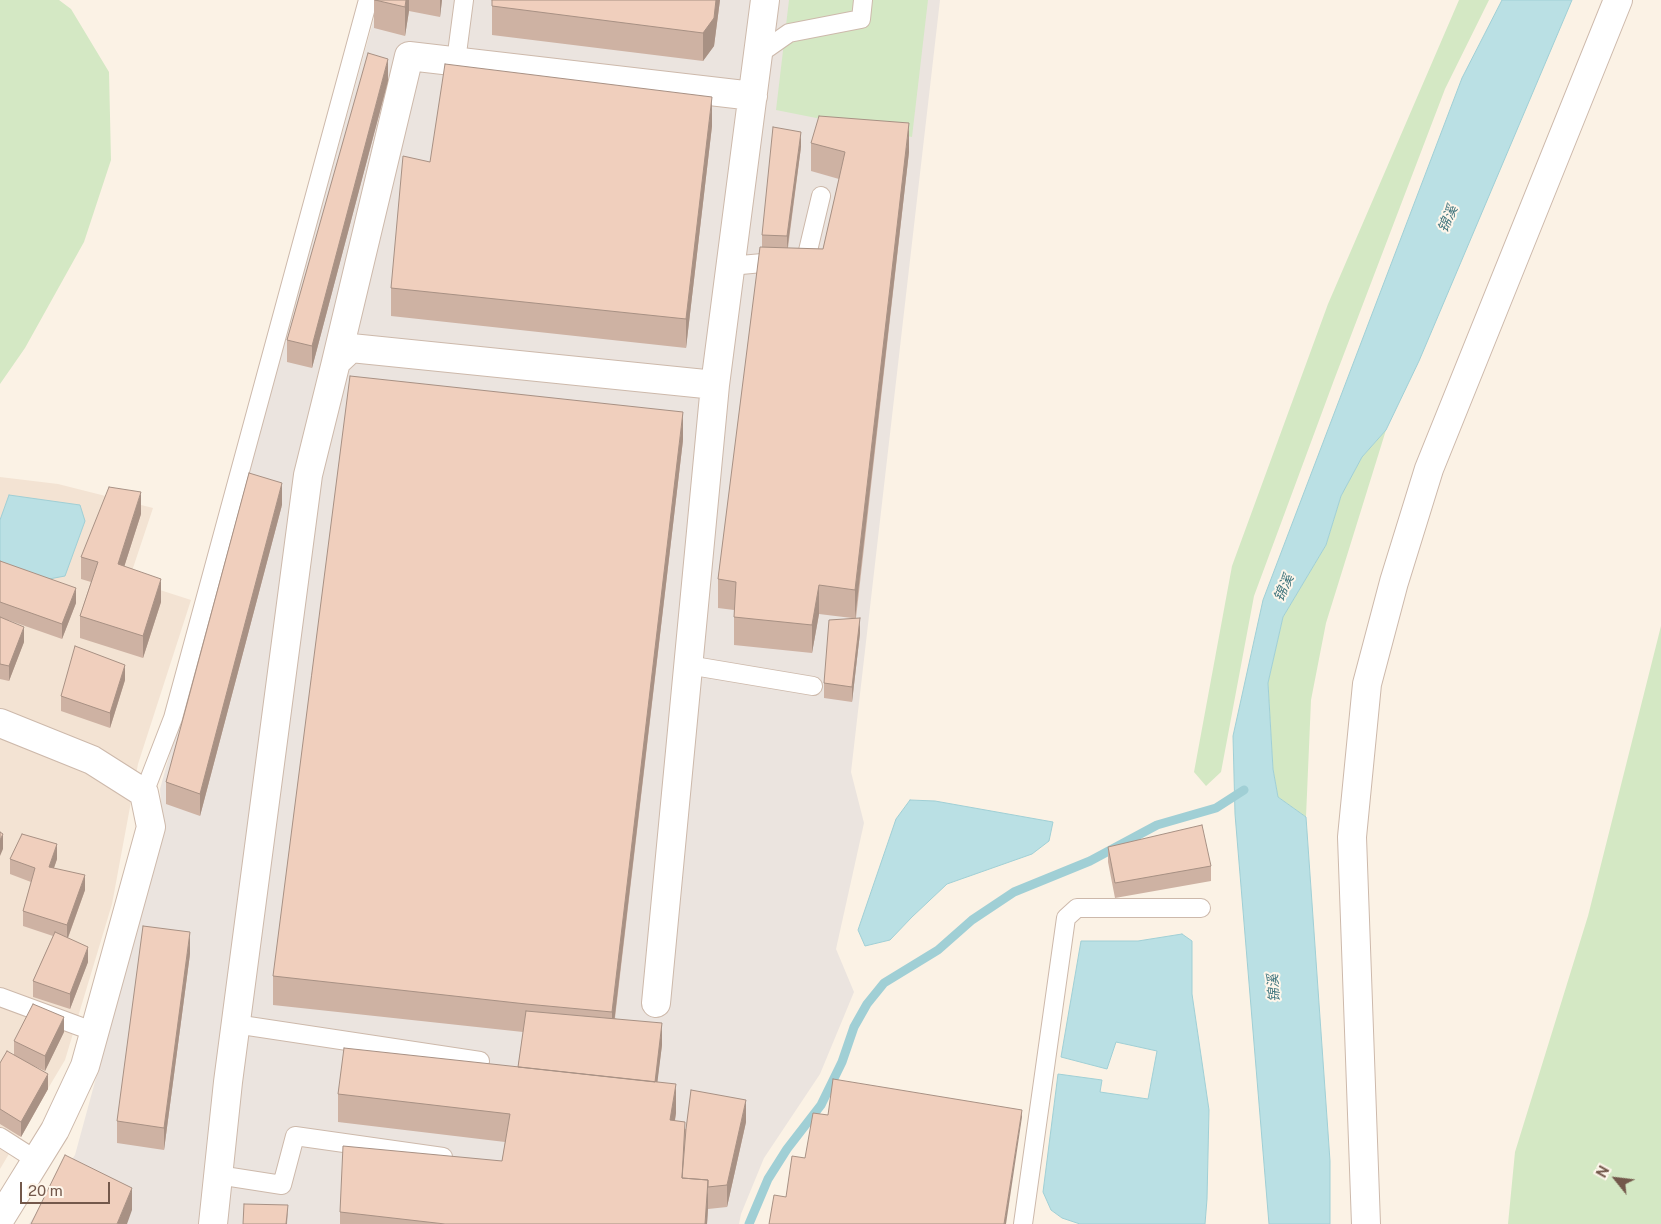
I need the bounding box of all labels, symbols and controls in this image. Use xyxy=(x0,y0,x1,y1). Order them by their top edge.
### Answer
water label: 锦溪 xyxy=(1435,203,1461,235)
water label: 锦溪 xyxy=(1271,572,1297,604)
water label: 锦溪 xyxy=(1265,973,1283,1003)
north arrow xyxy=(1591,1154,1641,1204)
text: N xyxy=(1593,1163,1613,1180)
scale bar xyxy=(22,1172,112,1204)
text: 20 m xyxy=(28,1182,63,1199)

